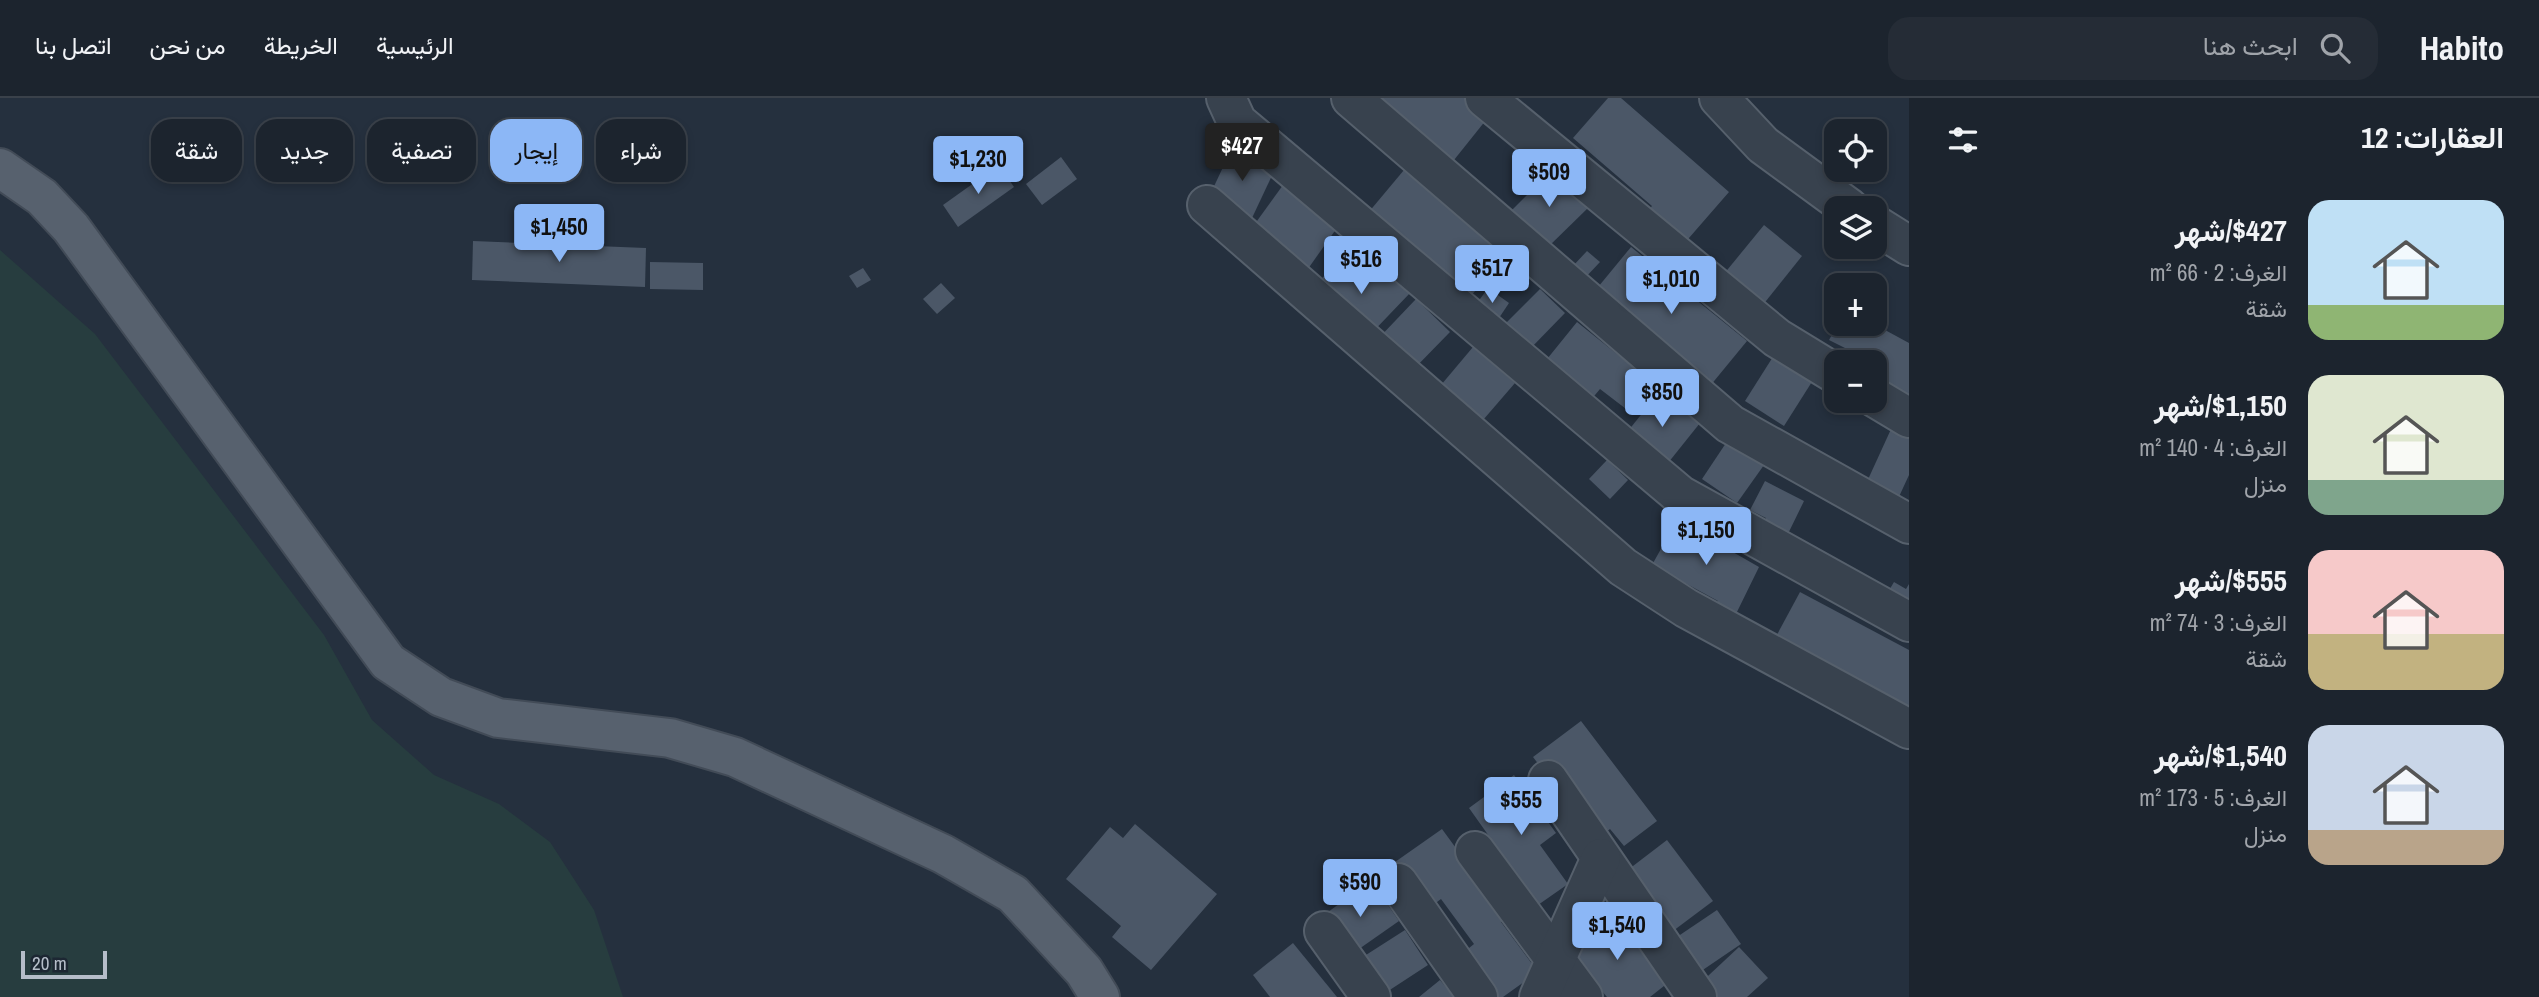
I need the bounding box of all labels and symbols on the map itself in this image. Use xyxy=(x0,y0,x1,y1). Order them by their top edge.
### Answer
pin: $427 xyxy=(1201,123,1283,183)
pin: $1,230 xyxy=(921,136,1035,196)
pin: $509 xyxy=(1508,150,1590,209)
pin: $1,450 xyxy=(502,204,616,264)
pin: $516 xyxy=(1320,236,1402,296)
pin: $517 xyxy=(1451,246,1533,305)
pin: $1,010 xyxy=(1614,256,1728,316)
pin: $850 xyxy=(1621,370,1703,429)
pin: $1,150 xyxy=(1649,508,1763,567)
pin: $555 xyxy=(1480,778,1562,837)
pin: $590 xyxy=(1319,860,1401,919)
pin: $1,540 xyxy=(1560,902,1674,962)
scale bar xyxy=(21,948,107,980)

